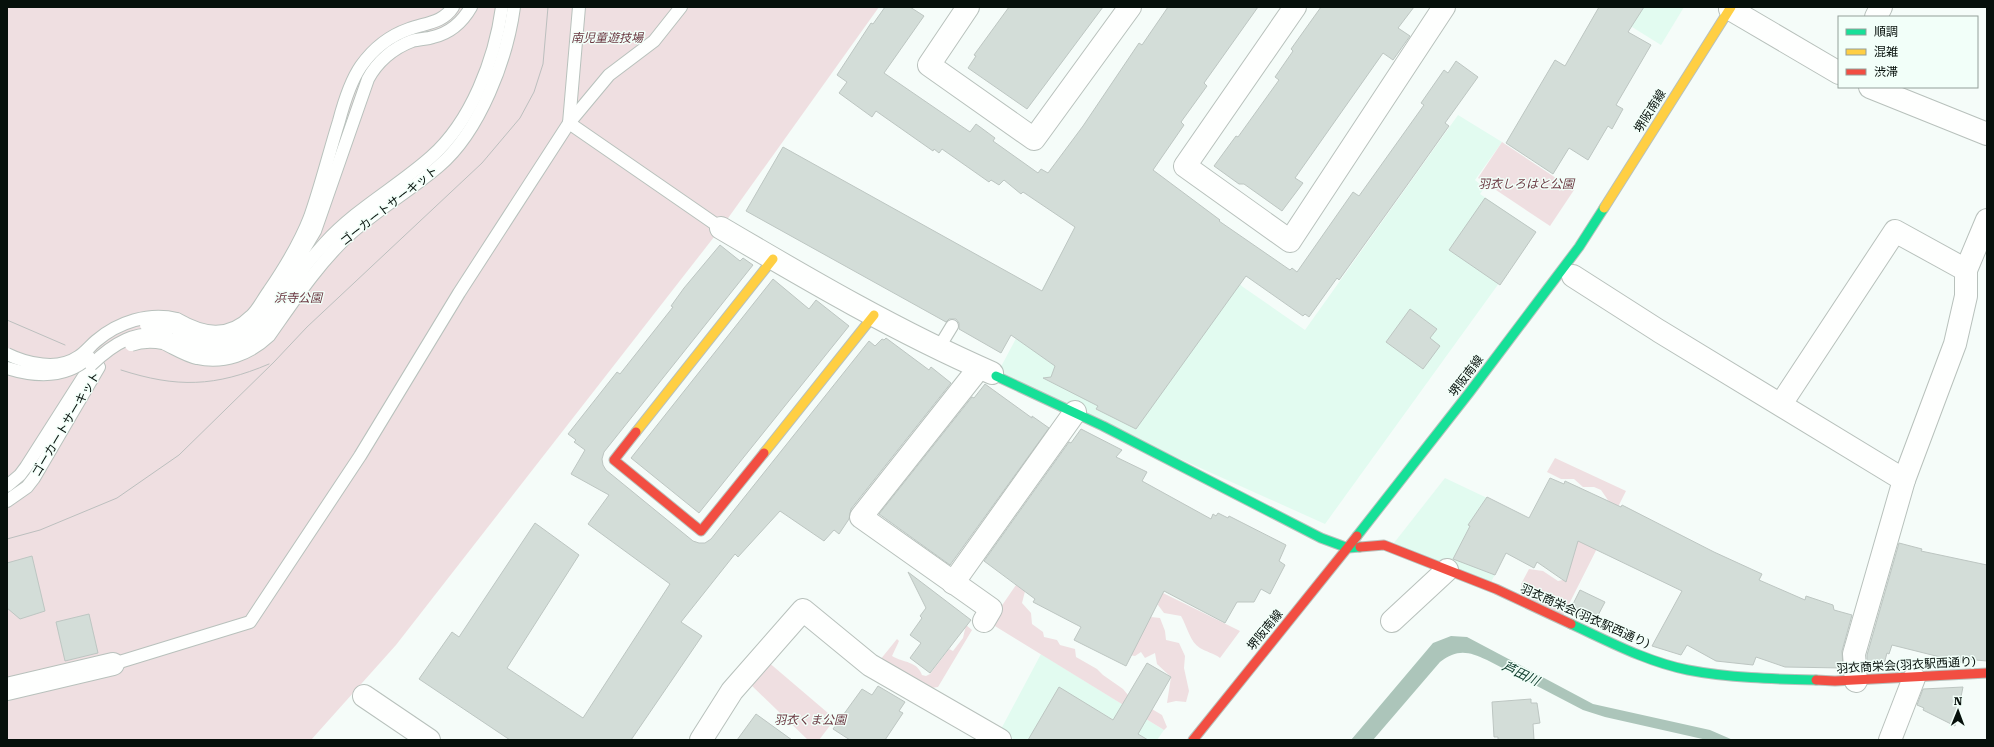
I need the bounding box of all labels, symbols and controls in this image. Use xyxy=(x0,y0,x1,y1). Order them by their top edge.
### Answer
legend xyxy=(1838,16,1978,88)
text: 順調 xyxy=(1874,25,1898,39)
park label: 南児童遊技場 xyxy=(571,31,645,45)
text: 混雑 xyxy=(1874,45,1898,59)
text: 渋滞 xyxy=(1874,65,1898,79)
street label: 堺阪南線 xyxy=(1631,87,1669,135)
street label: ゴーカートサーキット xyxy=(337,164,441,248)
park label: 羽衣しろはと公園 xyxy=(1478,177,1576,191)
park label: 浜寺公園 xyxy=(274,291,324,305)
street label: 堺阪南線 xyxy=(1446,353,1486,399)
street label: ゴーカートサーキット xyxy=(29,369,103,479)
street label: 羽衣商栄会(羽衣駅西通り) xyxy=(1518,581,1652,651)
street label: 堺阪南線 xyxy=(1244,607,1286,653)
street label: 羽衣商栄会(羽衣駅西通り) xyxy=(1836,654,1976,676)
water label: 芦田川 xyxy=(1500,658,1543,690)
north arrow xyxy=(1938,691,1978,731)
text: N xyxy=(1954,695,1963,708)
park label: 羽衣くま公園 xyxy=(774,713,848,727)

